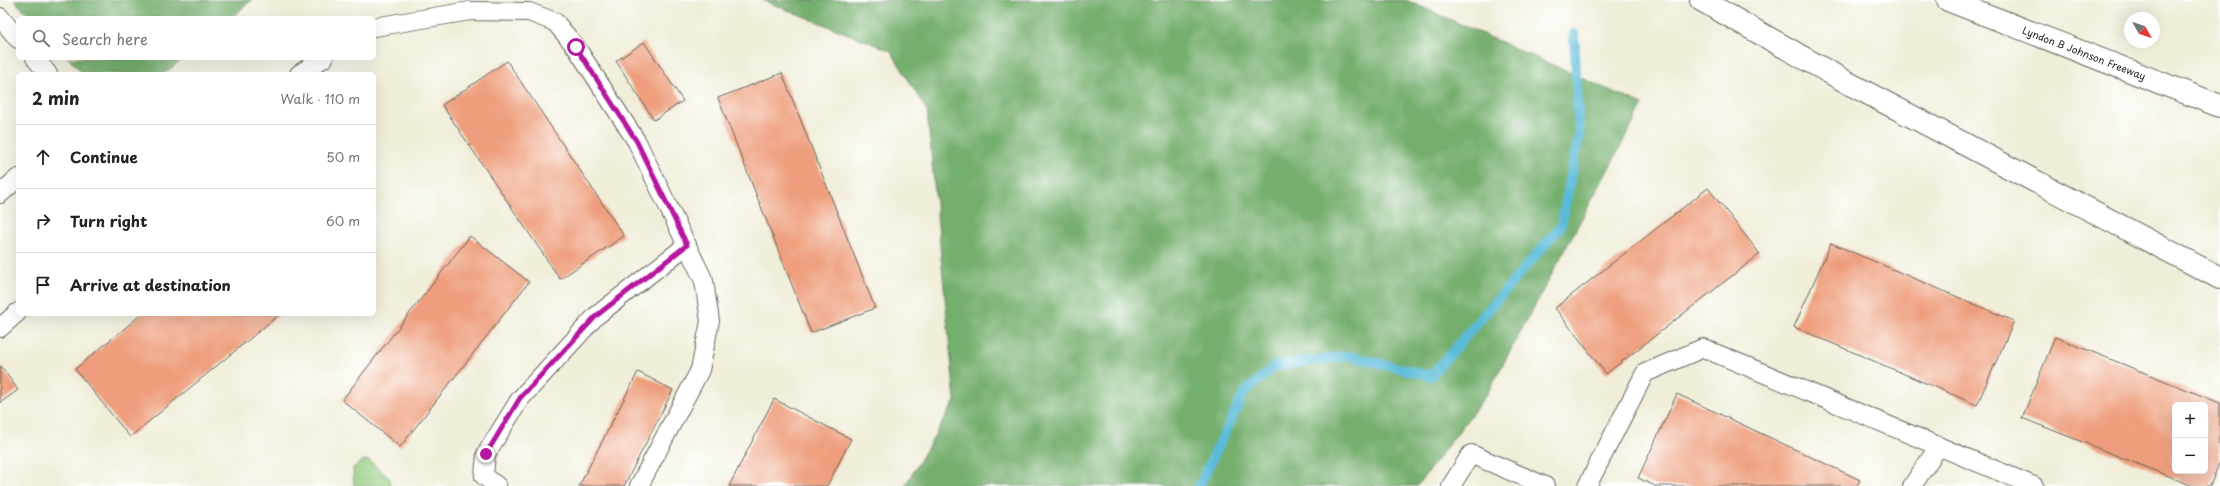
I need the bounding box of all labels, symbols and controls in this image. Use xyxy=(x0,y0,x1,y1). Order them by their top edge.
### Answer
north arrow xyxy=(2124,12,2160,48)
search box xyxy=(16,16,376,60)
street label: Lyndon B Johnson Freeway xyxy=(2020,22,2148,84)
icon: search xyxy=(30,27,52,49)
text: Search here xyxy=(62,27,148,50)
route start xyxy=(567,38,585,56)
text: 2 min xyxy=(32,85,79,111)
text: Walk · 110 m xyxy=(281,89,360,108)
text: Continue xyxy=(70,145,138,168)
icon: ahead xyxy=(32,146,54,168)
text: 50 m xyxy=(326,147,360,166)
text: Turn right xyxy=(70,209,147,232)
icon: right xyxy=(32,210,54,232)
text: 60 m xyxy=(326,211,360,230)
text: Arrive at destination xyxy=(70,273,231,296)
icon: arrive xyxy=(32,274,54,296)
map controls xyxy=(2172,402,2208,474)
button: + xyxy=(2172,402,2208,438)
button: − xyxy=(2172,438,2208,474)
route end xyxy=(477,445,495,463)

